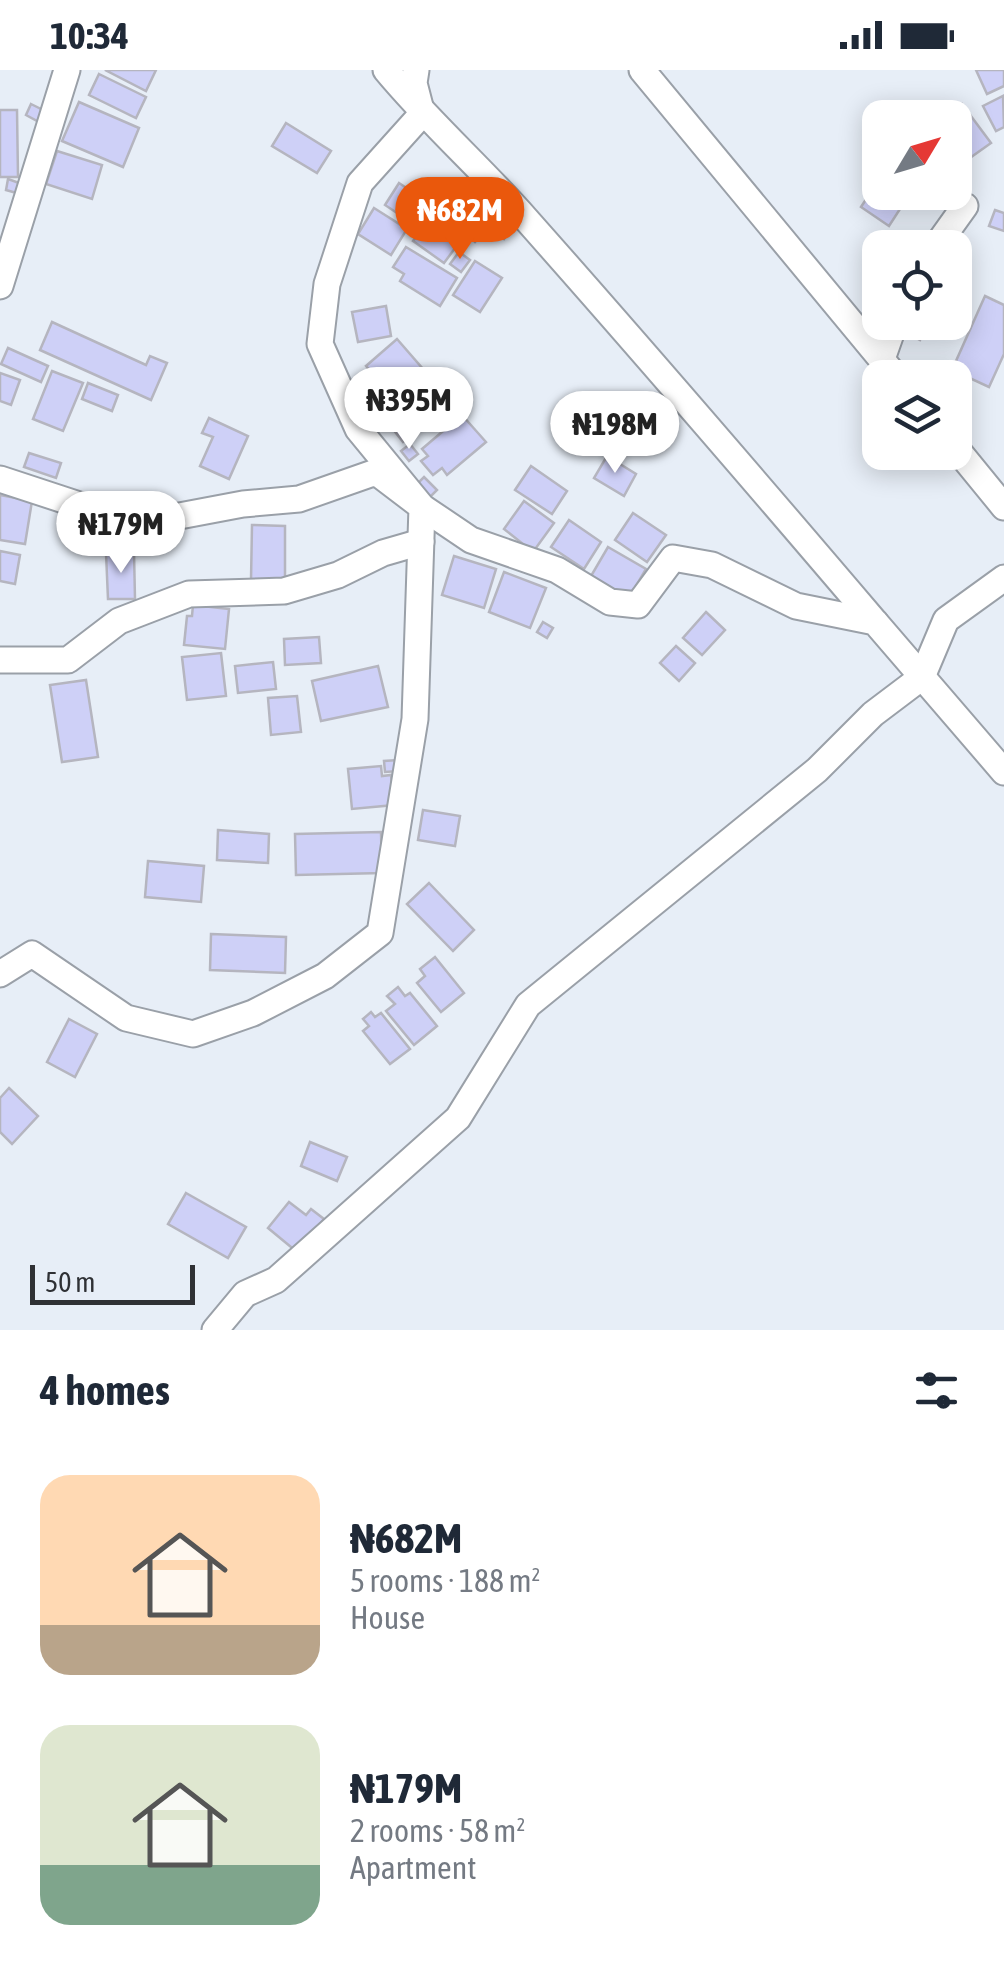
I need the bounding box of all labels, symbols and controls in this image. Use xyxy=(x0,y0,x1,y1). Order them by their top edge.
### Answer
text: 10:34 xyxy=(50,14,129,57)
north arrow xyxy=(862,100,972,210)
map controls xyxy=(862,100,972,470)
pin: ₦682M xyxy=(390,177,530,262)
text: ₦682M xyxy=(417,191,503,228)
button: locate xyxy=(862,230,972,340)
button: layers xyxy=(862,360,972,470)
pin: ₦395M xyxy=(339,367,479,452)
text: ₦395M xyxy=(366,381,452,418)
pin: ₦198M xyxy=(545,391,685,476)
text: ₦198M xyxy=(572,405,658,442)
pin: ₦179M xyxy=(51,491,191,576)
text: ₦179M xyxy=(78,505,164,542)
scale bar xyxy=(30,1260,195,1304)
text: 50 m xyxy=(45,1266,95,1298)
icon: filters xyxy=(909,1363,964,1418)
text: 4 homes xyxy=(40,1366,170,1414)
text: ₦682M xyxy=(350,1514,462,1562)
icon: home xyxy=(120,1515,240,1635)
text: 5 rooms · 188 m² xyxy=(350,1562,540,1599)
text: House xyxy=(350,1599,425,1636)
text: ₦179M xyxy=(350,1764,462,1812)
icon: home xyxy=(120,1765,240,1885)
text: 2 rooms · 58 m² xyxy=(350,1812,525,1849)
text: Apartment xyxy=(350,1849,476,1886)

